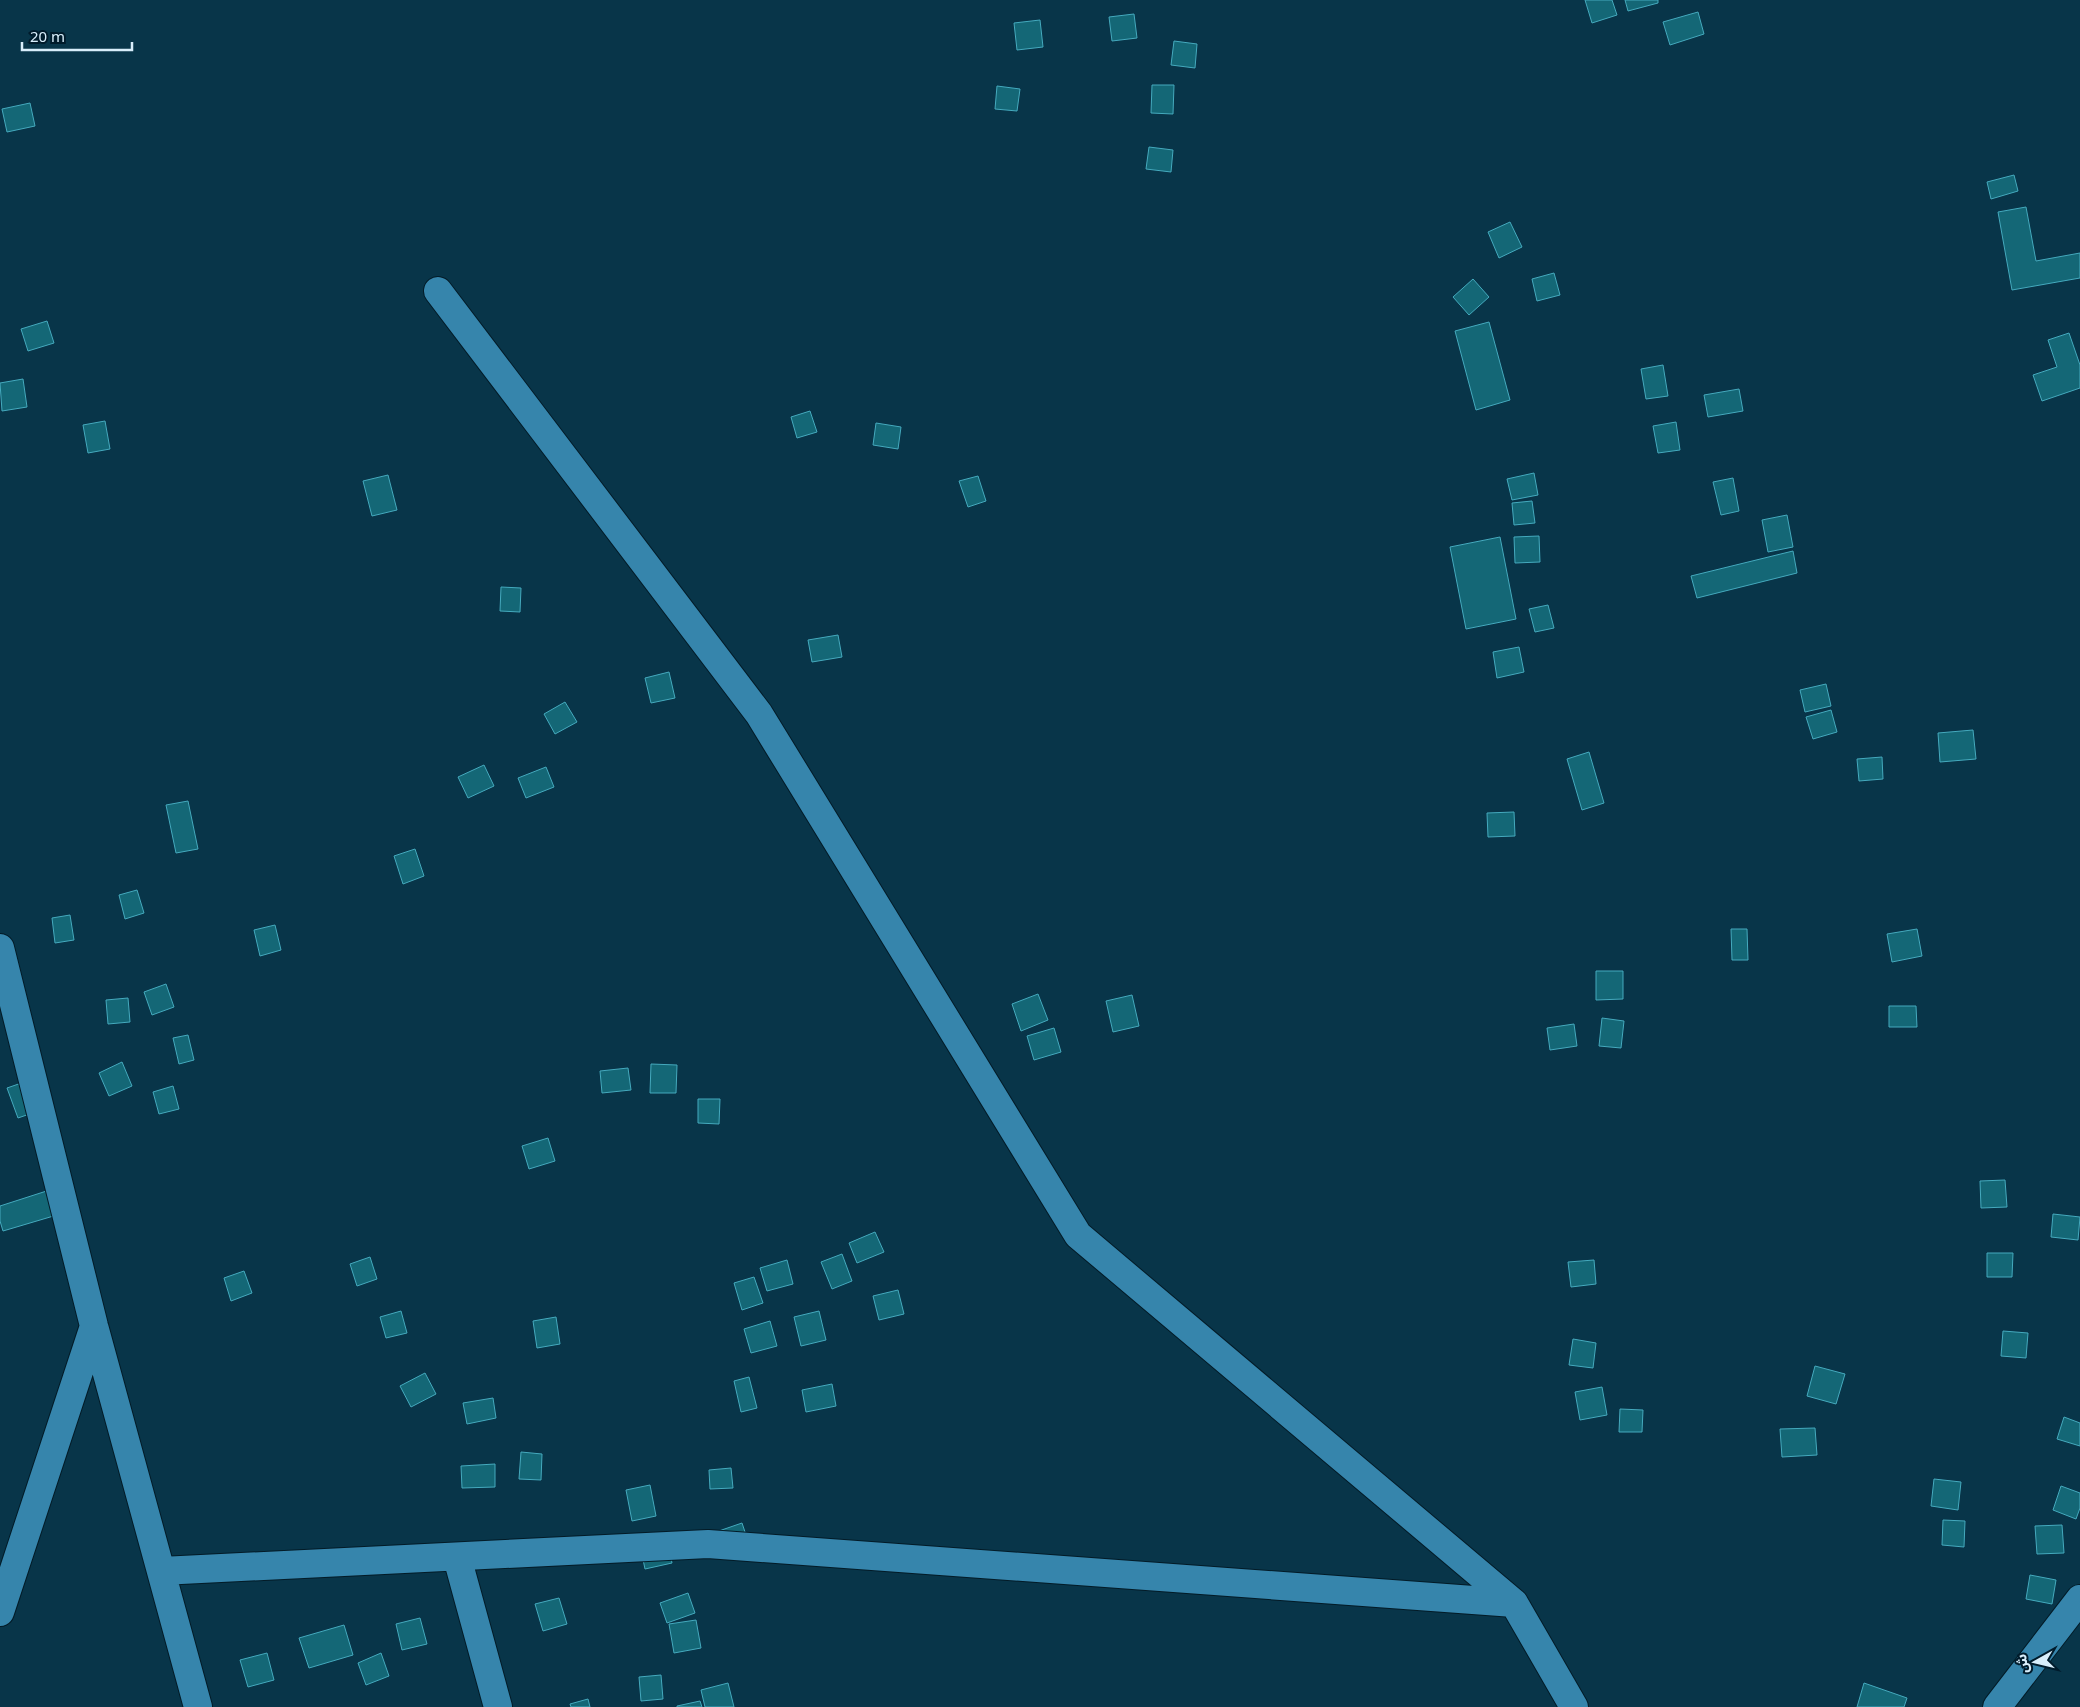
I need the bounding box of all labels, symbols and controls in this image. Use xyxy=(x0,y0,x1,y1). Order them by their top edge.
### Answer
scale bar xyxy=(22,20,132,52)
text: 20 m xyxy=(30,26,65,46)
north arrow xyxy=(2010,1637,2060,1687)
text: ش xyxy=(2011,1653,2032,1675)

